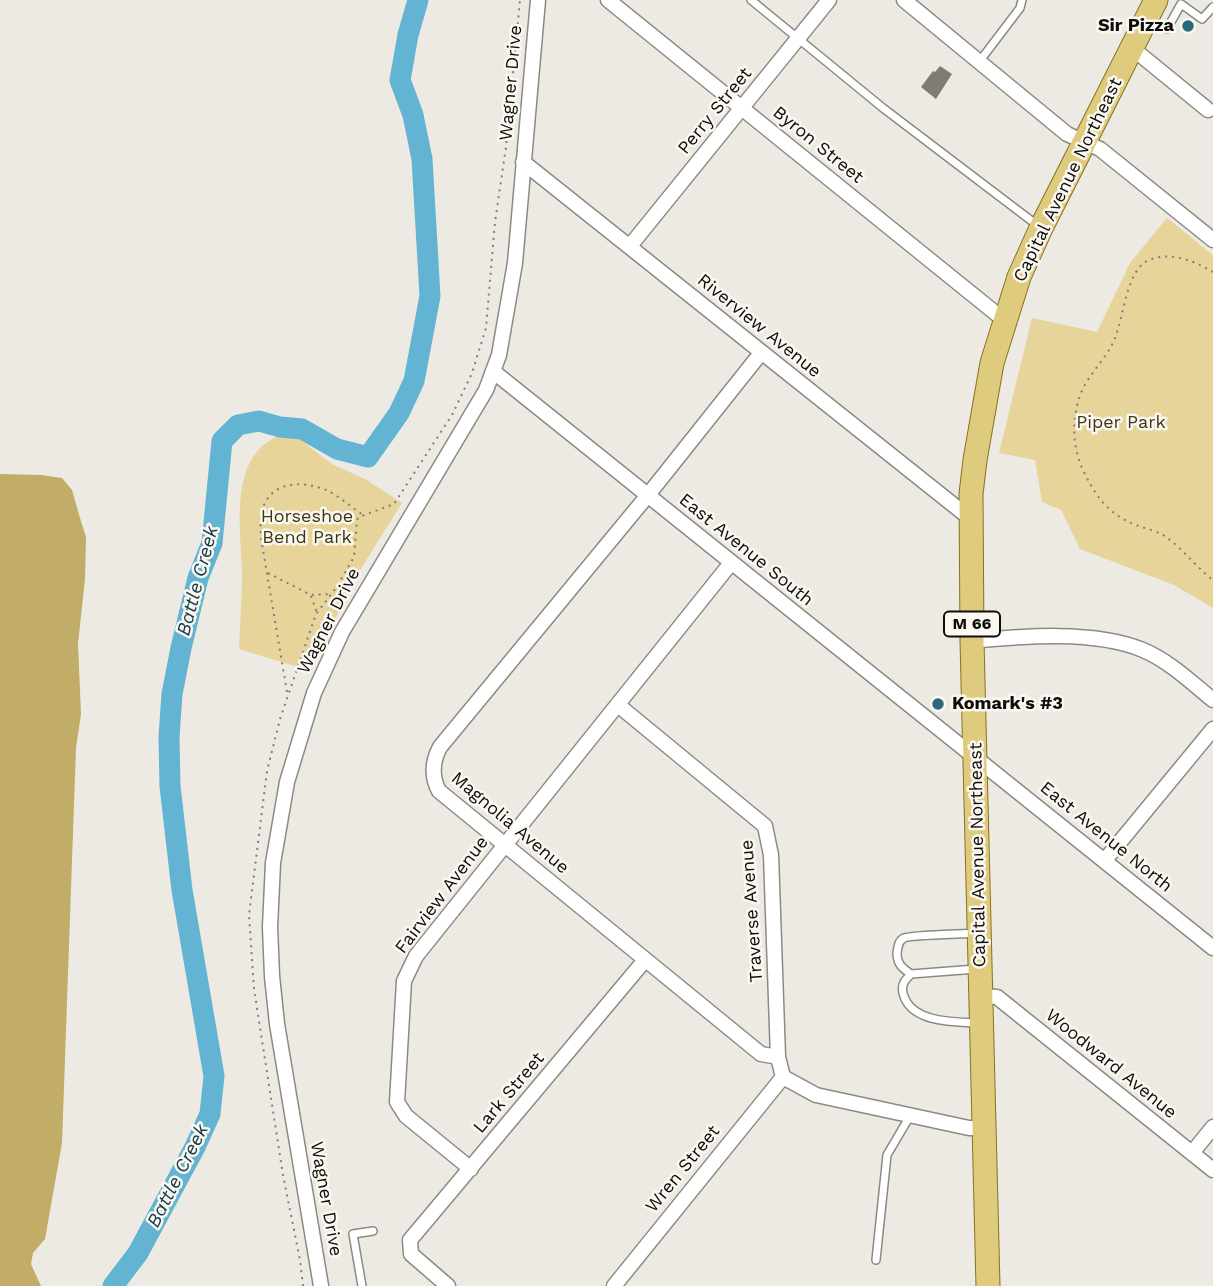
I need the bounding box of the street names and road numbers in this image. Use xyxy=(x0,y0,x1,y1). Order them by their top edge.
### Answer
street label: Wagner Drive xyxy=(495,24,527,142)
street label: Perry Street xyxy=(673,63,757,159)
street label: Capital Avenue Northeast xyxy=(1009,74,1127,286)
street label: Byron Street xyxy=(768,102,868,188)
street label: Riverview Avenue xyxy=(693,269,825,383)
street label: East Avenue South xyxy=(674,489,818,611)
street label: Wagner Drive xyxy=(293,564,365,678)
road number: M 66 xyxy=(944,611,1000,636)
street label: Capital Avenue Northeast xyxy=(965,742,991,968)
street label: Magnolia Avenue xyxy=(447,767,573,879)
street label: East Avenue North xyxy=(1035,777,1177,897)
street label: Fairview Avenue xyxy=(391,832,493,958)
street label: Traverse Avenue xyxy=(736,839,768,983)
street label: Woodward Avenue xyxy=(1041,1004,1181,1124)
street label: Lark Street xyxy=(469,1048,549,1138)
street label: Wren Street xyxy=(641,1121,725,1217)
street label: Wagner Drive xyxy=(305,1140,347,1258)

